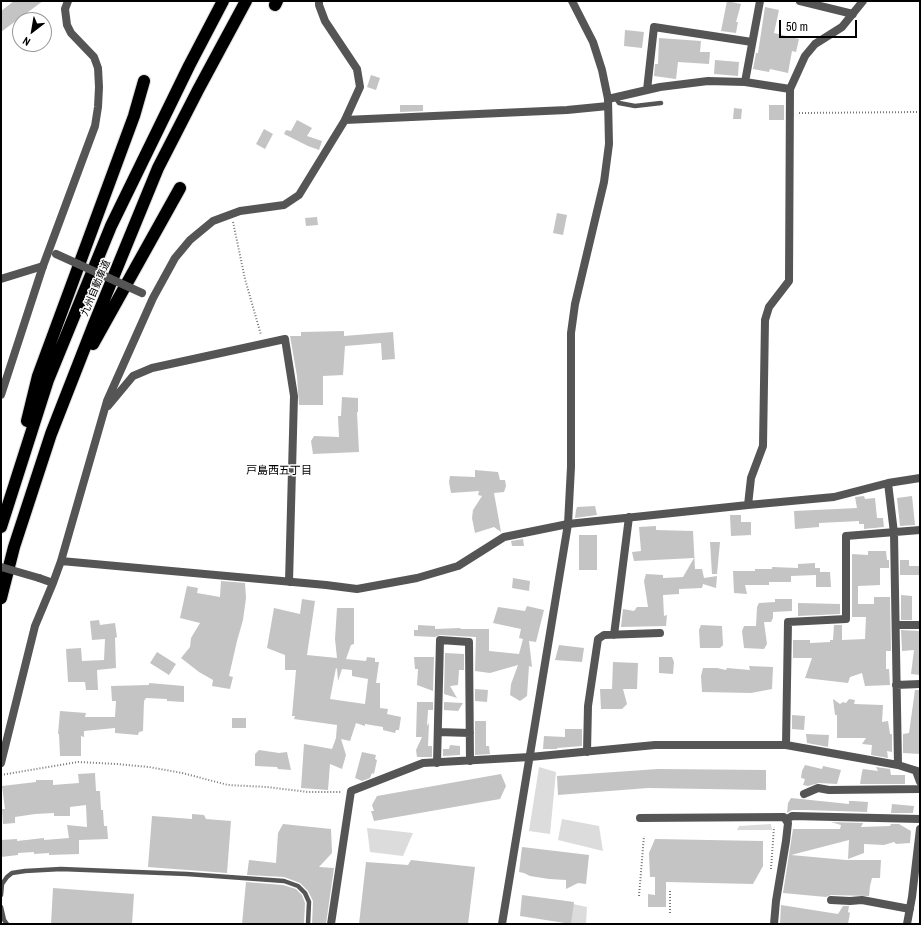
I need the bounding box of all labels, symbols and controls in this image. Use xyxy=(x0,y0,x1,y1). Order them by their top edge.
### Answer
north arrow xyxy=(12,12,52,52)
scale bar xyxy=(781,12,859,38)
text: 50 m xyxy=(786,19,808,35)
text: N xyxy=(20,34,33,49)
street label: 九州自動車道 xyxy=(79,258,113,318)
district label: 戸島西五丁目 xyxy=(246,464,312,478)

